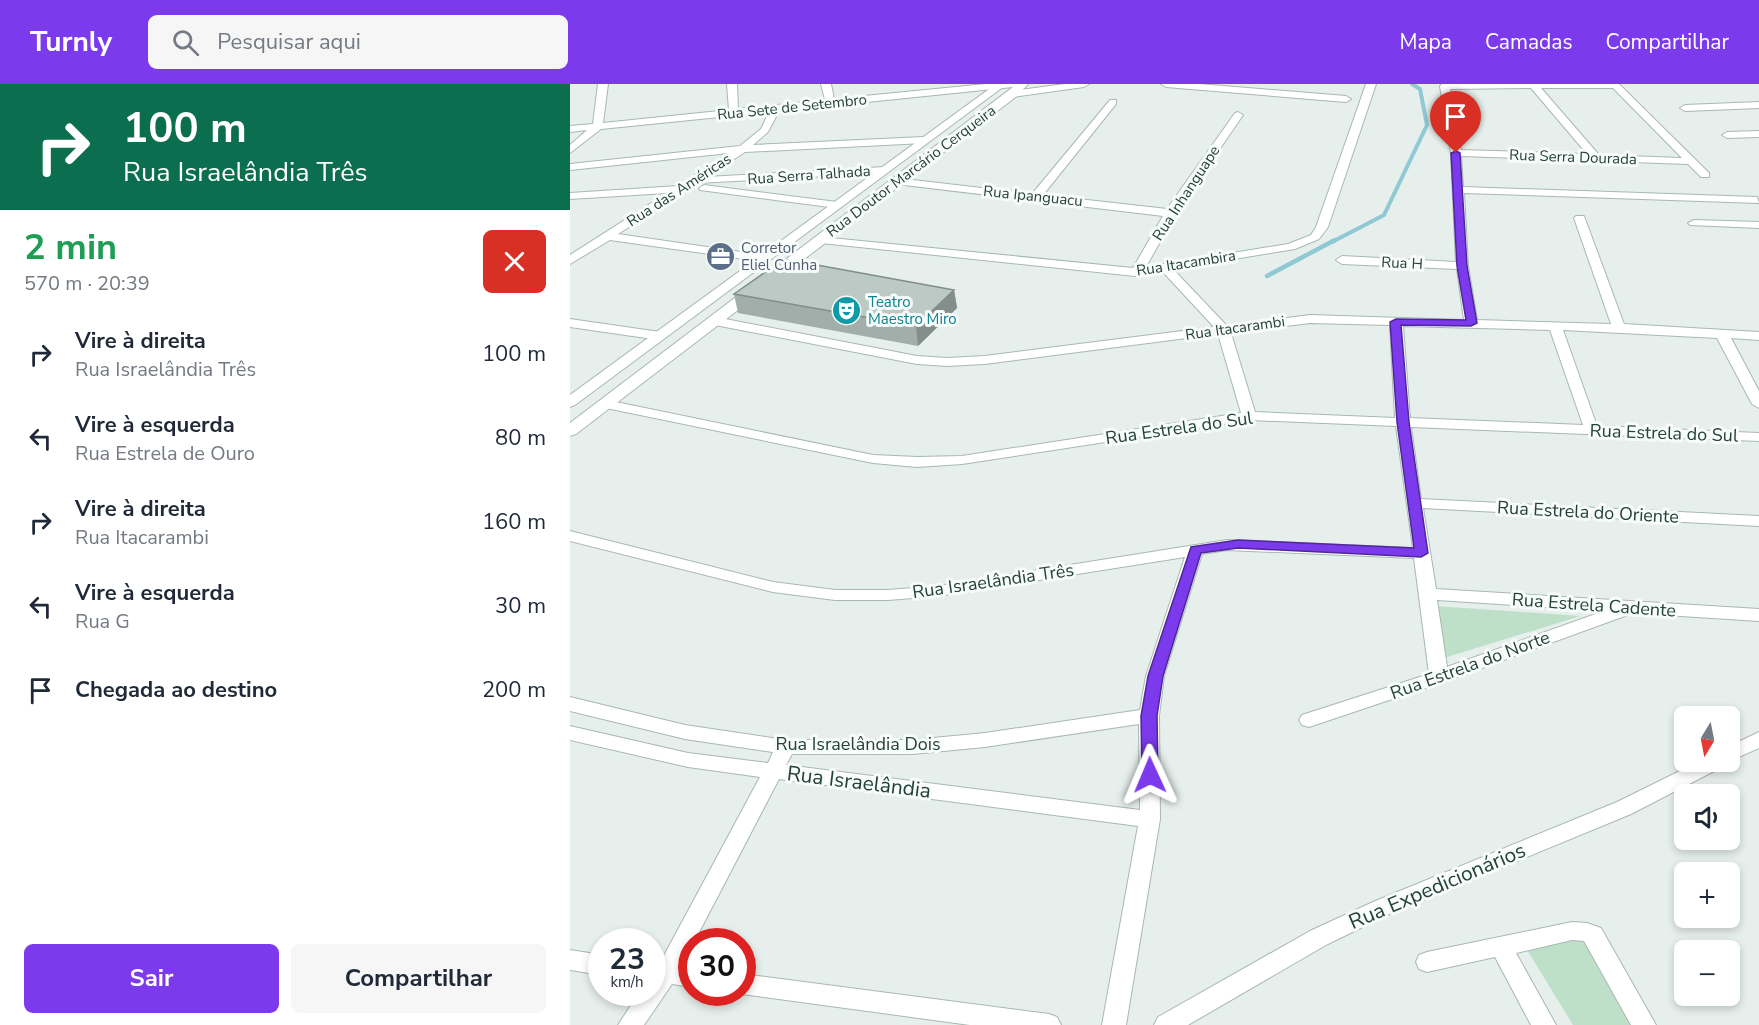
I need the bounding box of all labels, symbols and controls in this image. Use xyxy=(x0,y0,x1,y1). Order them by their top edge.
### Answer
search box xyxy=(148,15,568,69)
text: Turnly xyxy=(30,23,112,61)
icon: search xyxy=(169,26,202,59)
text: Pesquisar aqui xyxy=(217,27,361,57)
text: Mapa xyxy=(1400,28,1452,56)
text: Camadas xyxy=(1485,28,1572,56)
text: Compartilhar xyxy=(1605,28,1729,56)
street label: Rua Sete de Setembro xyxy=(716,89,868,125)
pin xyxy=(1430,91,1481,153)
text: 100 m xyxy=(123,100,247,157)
icon: arrive xyxy=(1439,100,1472,133)
street label: Rua Doutor Marcário Cerqueira xyxy=(822,101,1000,241)
icon: right xyxy=(24,108,102,186)
street label: Rua Inhanguape xyxy=(1148,142,1224,244)
street label: Rua Serra Dourada xyxy=(1509,145,1637,169)
street label: Rua das Américas xyxy=(623,149,735,231)
text: Rua Israelândia Três xyxy=(123,154,368,191)
street label: Rua Serra Talhada xyxy=(747,161,871,189)
street label: Rua Ipanguacu xyxy=(982,181,1084,211)
text: 2 min xyxy=(24,223,117,272)
button: close xyxy=(483,230,546,293)
place label: Corretor Eliel Cunha xyxy=(741,238,817,275)
office icon: Corretor Eliel Cunha xyxy=(704,241,736,273)
street label: Rua Itacambira xyxy=(1135,245,1237,281)
street label: Rua H xyxy=(1381,252,1423,274)
text: 570 m · 20:39 xyxy=(24,270,150,297)
place label: Teatro Maestro Miro xyxy=(868,292,957,329)
theatre icon: Teatro Maestro Miro xyxy=(831,295,863,327)
street label: Rua Itacarambi xyxy=(1184,311,1286,345)
text: Vire à direita xyxy=(75,326,206,356)
icon: right xyxy=(24,338,57,371)
text: 100 m xyxy=(482,339,546,369)
text: Rua Israelândia Três xyxy=(75,356,256,383)
street label: Rua Estrela do Sul xyxy=(1104,406,1255,450)
text: Vire à esquerda xyxy=(75,410,235,440)
street label: Rua Estrela do Sul xyxy=(1589,418,1739,448)
icon: left xyxy=(24,422,57,455)
text: 80 m xyxy=(495,423,546,453)
text: Rua Estrela de Ouro xyxy=(75,440,255,467)
text: Vire à direita xyxy=(75,494,206,524)
street label: Rua Estrela do Oriente xyxy=(1496,495,1680,529)
icon: right xyxy=(24,506,57,539)
text: 160 m xyxy=(482,507,546,537)
text: Rua Itacarambi xyxy=(75,524,209,551)
street label: Rua Israelândia Três xyxy=(911,558,1075,604)
text: Vire à esquerda xyxy=(75,578,235,608)
street label: Rua Estrela Cadente xyxy=(1511,587,1677,623)
icon: left xyxy=(24,590,57,623)
text: 30 m xyxy=(495,591,546,621)
text: Rua G xyxy=(75,608,130,635)
street label: Rua Estrela do Norte xyxy=(1387,625,1553,705)
icon: arrive xyxy=(24,674,57,707)
text: Chegada ao destino xyxy=(75,675,277,705)
text: 200 m xyxy=(482,675,546,705)
north arrow xyxy=(1674,706,1740,772)
map controls xyxy=(1674,706,1740,1006)
street label: Rua Israelândia Dois xyxy=(775,732,941,756)
position arrow xyxy=(1118,743,1182,807)
street label: Rua Israelândia xyxy=(785,759,933,805)
button: sound xyxy=(1674,784,1740,850)
street label: Rua Expedicionários xyxy=(1344,836,1530,936)
button: + xyxy=(1674,862,1740,928)
speed limit sign: 30 xyxy=(678,928,756,1006)
text: 23 xyxy=(609,939,645,980)
button: − xyxy=(1674,940,1740,1006)
button: Sair xyxy=(24,944,279,1013)
button: Compartilhar xyxy=(291,944,546,1013)
text: km/h xyxy=(610,972,644,992)

